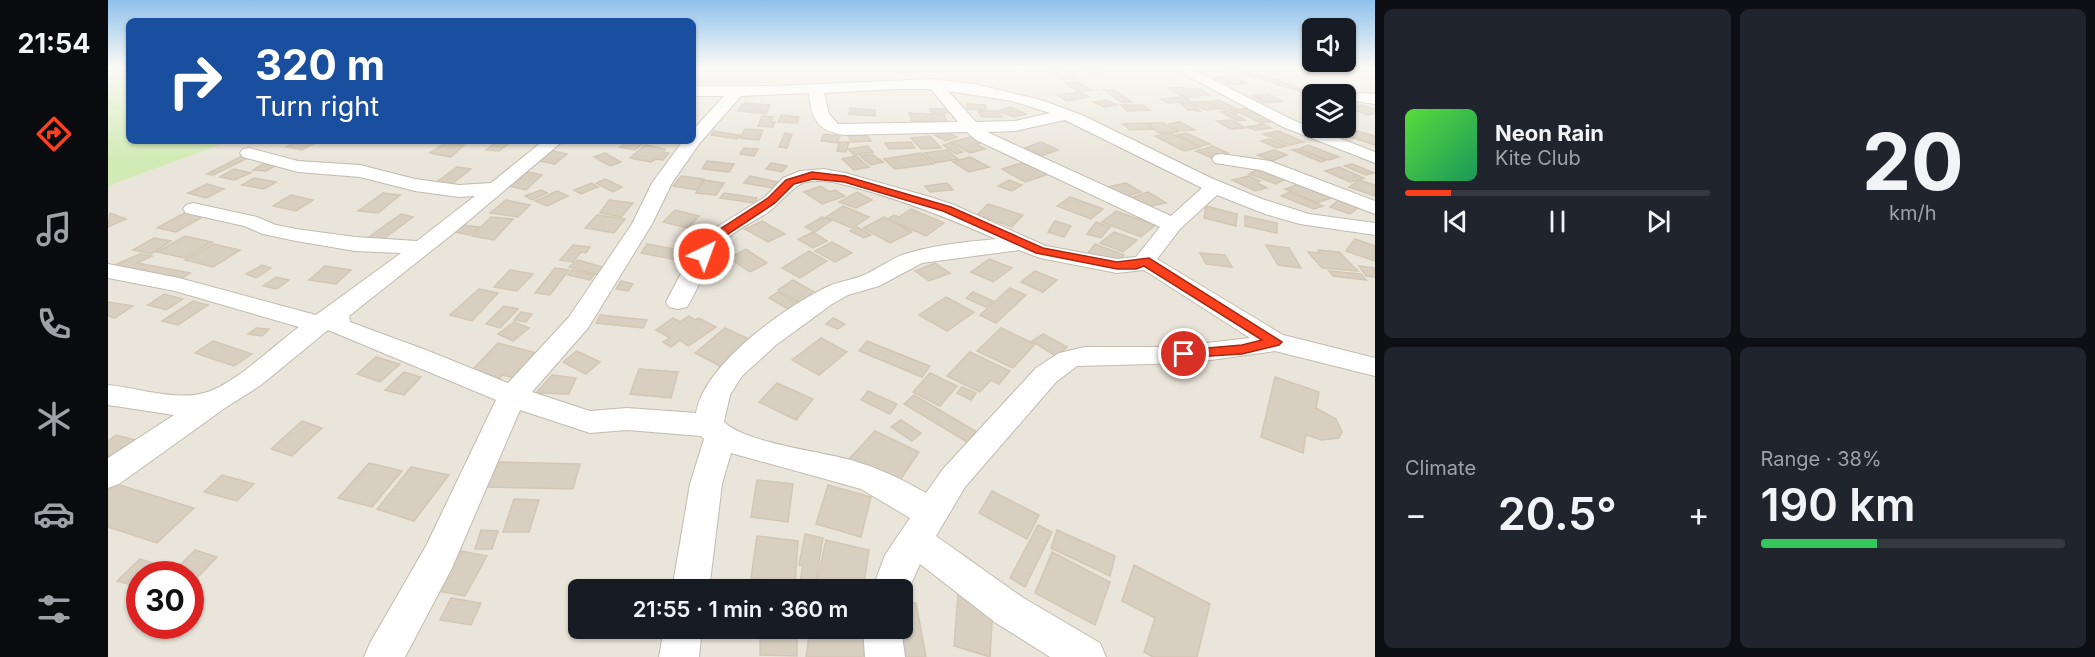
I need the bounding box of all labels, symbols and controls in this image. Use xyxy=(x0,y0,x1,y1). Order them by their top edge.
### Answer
map controls xyxy=(1302,18,1356,138)
button: sound xyxy=(1302,18,1356,72)
text: 21:54 xyxy=(17,27,91,60)
text: 320 m xyxy=(255,39,385,90)
icon: right xyxy=(156,42,234,120)
button: layers xyxy=(1302,84,1356,138)
text: Turn right xyxy=(255,90,379,123)
icon: directions xyxy=(33,113,75,155)
text: 20 xyxy=(1862,114,1964,209)
text: Neon Rain xyxy=(1495,120,1604,146)
text: Kite Club xyxy=(1495,146,1581,170)
text: km/h xyxy=(1889,201,1937,225)
icon: previous xyxy=(1439,205,1472,238)
icon: pause xyxy=(1541,205,1574,238)
icon: next xyxy=(1642,205,1675,238)
icon: music xyxy=(33,208,75,250)
position arrow xyxy=(672,222,736,286)
icon: phone xyxy=(33,303,75,345)
pin xyxy=(1158,328,1209,379)
icon: arrive xyxy=(1167,337,1200,370)
icon: climate xyxy=(33,398,75,440)
text: Range · 38% xyxy=(1761,447,1882,471)
text: Climate xyxy=(1405,456,1476,480)
text: 190 km xyxy=(1761,477,1915,532)
text: 20.5° xyxy=(1498,486,1617,541)
icon: car xyxy=(33,493,75,535)
text: − xyxy=(1405,494,1427,534)
text: + xyxy=(1688,494,1709,534)
speed limit sign: 30 xyxy=(126,561,204,639)
icon: filters xyxy=(33,588,75,630)
text: 21:55 · 1 min · 360 m xyxy=(633,596,848,622)

